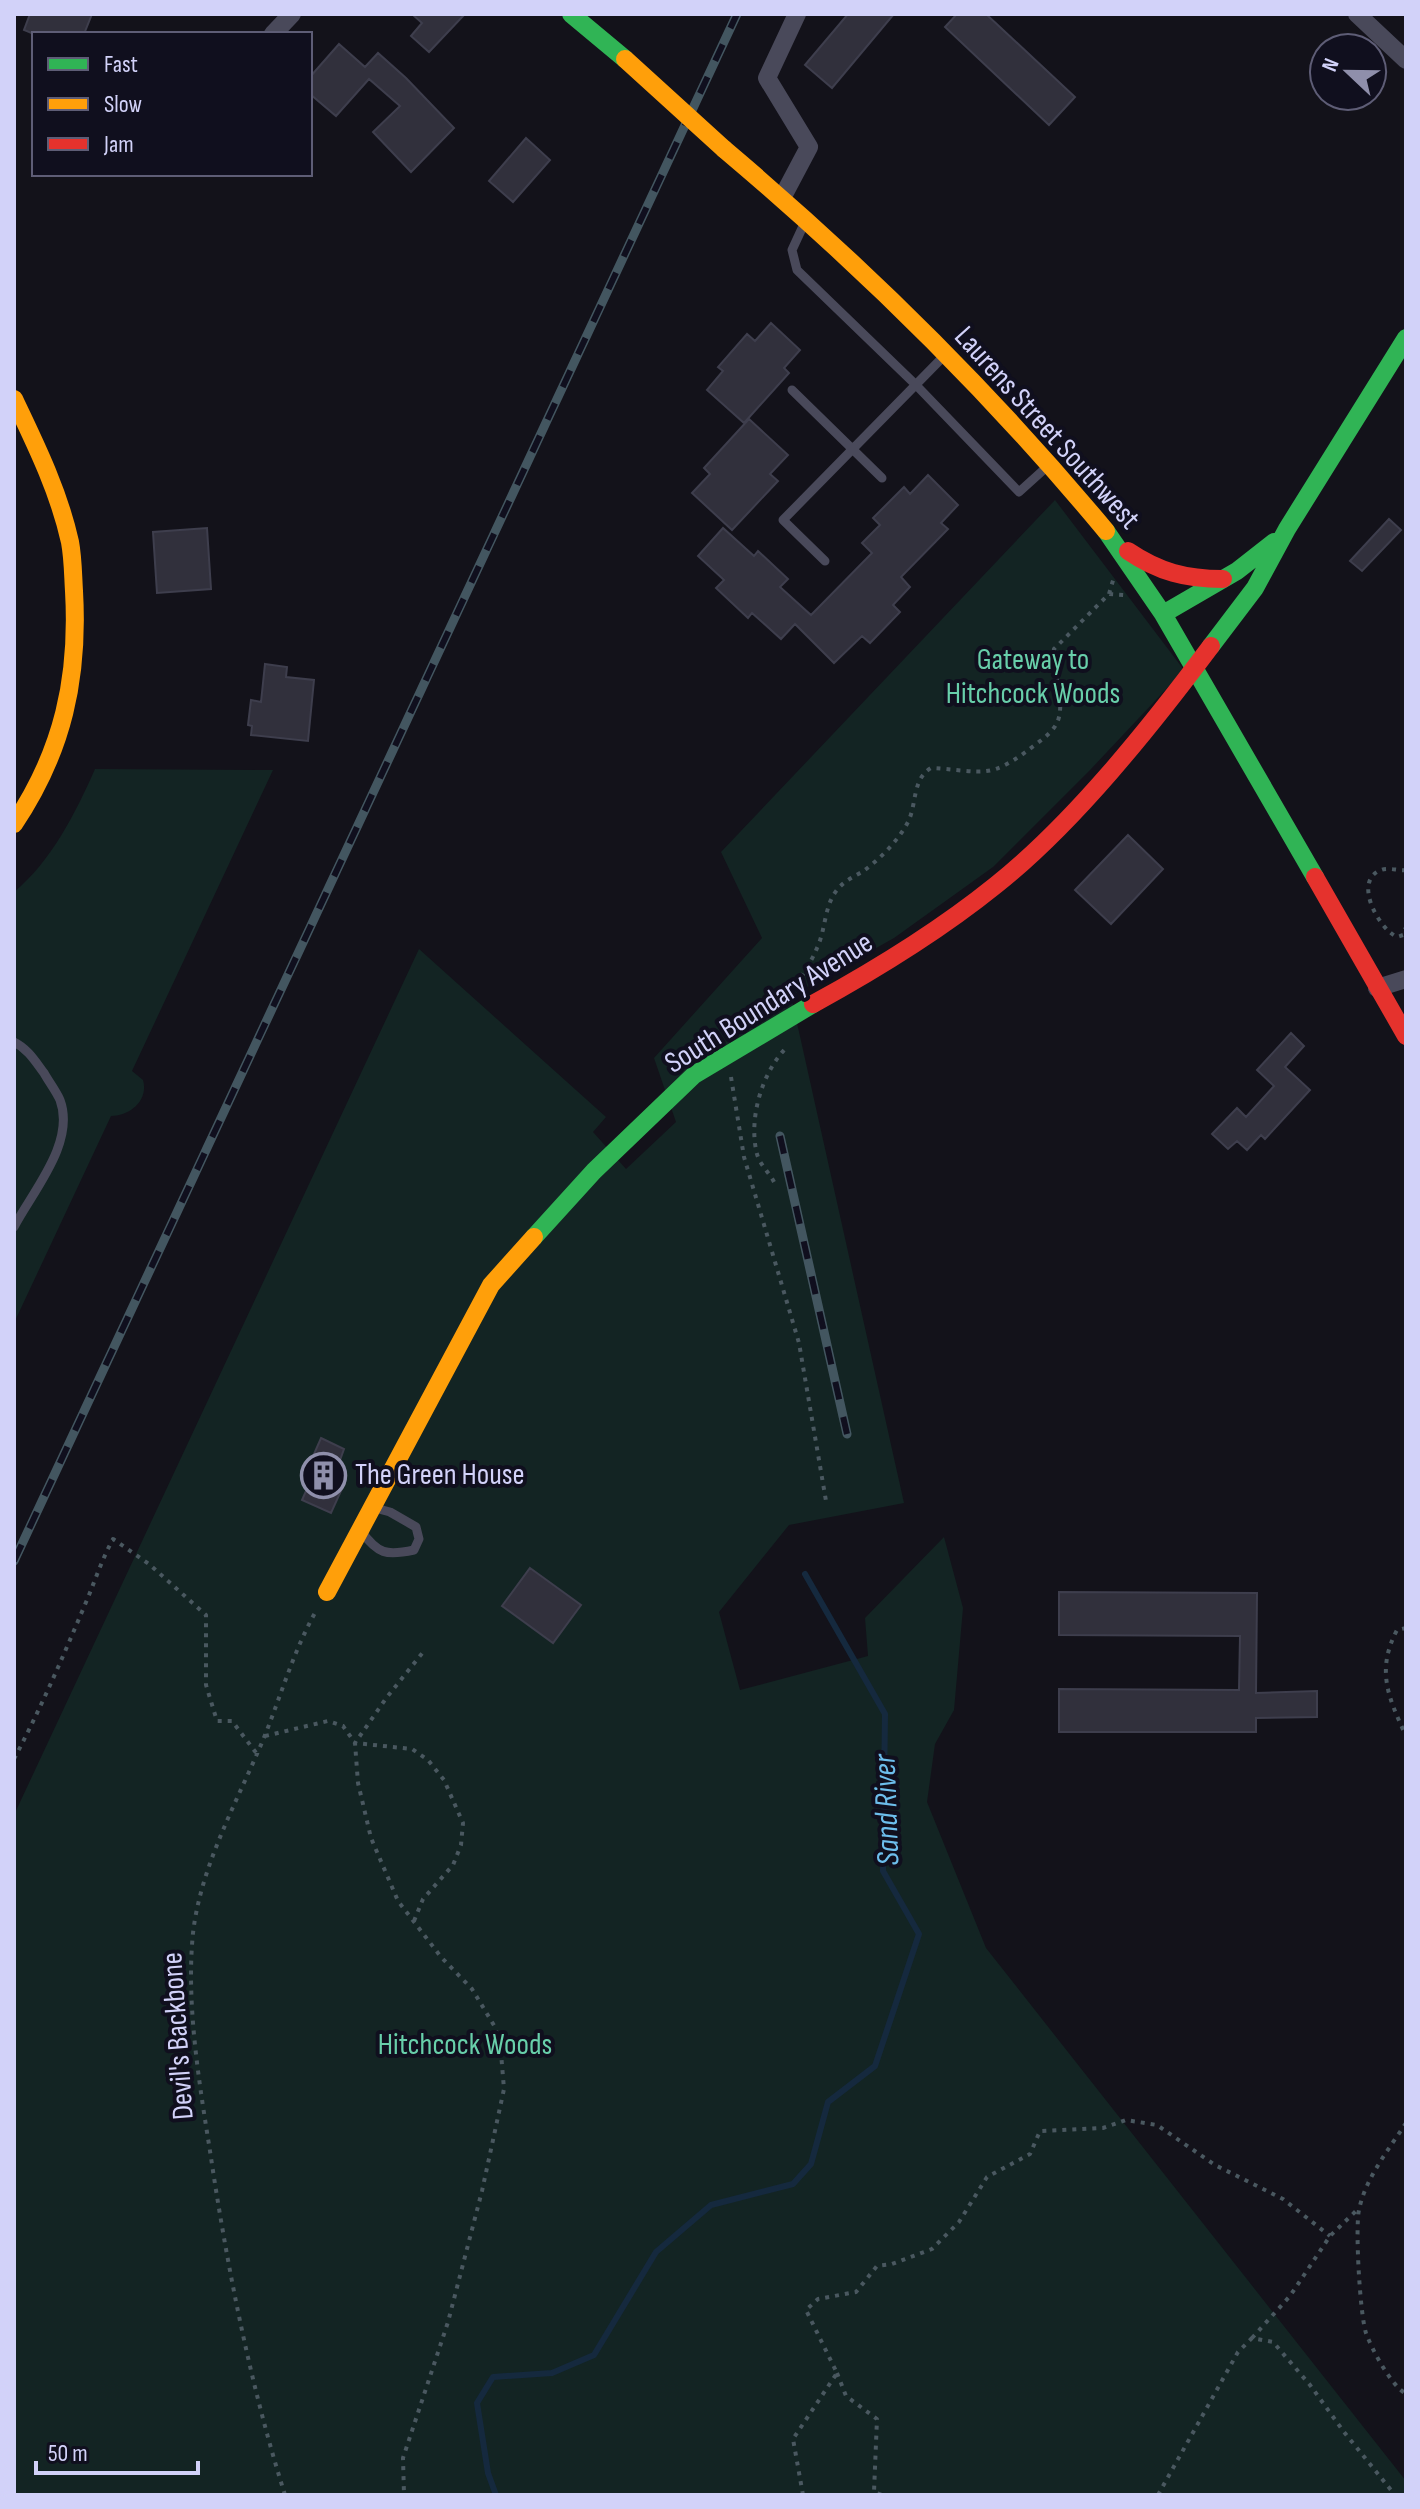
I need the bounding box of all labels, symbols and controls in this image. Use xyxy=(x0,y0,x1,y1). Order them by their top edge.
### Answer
legend xyxy=(32,32,312,176)
north arrow xyxy=(1308,32,1388,112)
text: Fast xyxy=(104,50,138,79)
text: N xyxy=(1316,55,1346,76)
text: Slow xyxy=(104,90,142,119)
text: Jam xyxy=(103,130,134,159)
street label: Laurens Street Southwest xyxy=(947,319,1147,537)
park label: Gateway to Hitchcock Woods xyxy=(946,642,1120,712)
street label: South Boundary Avenue xyxy=(658,925,880,1081)
building icon: The Green House xyxy=(300,1451,348,1499)
place label: The Green House xyxy=(355,1457,525,1493)
water label: Sand River xyxy=(866,1753,908,1866)
street label: Devil's Backbone xyxy=(154,1951,202,2121)
park label: Hitchcock Woods xyxy=(378,2027,552,2063)
scale bar xyxy=(36,2425,198,2475)
text: 50 m xyxy=(48,2439,88,2468)

